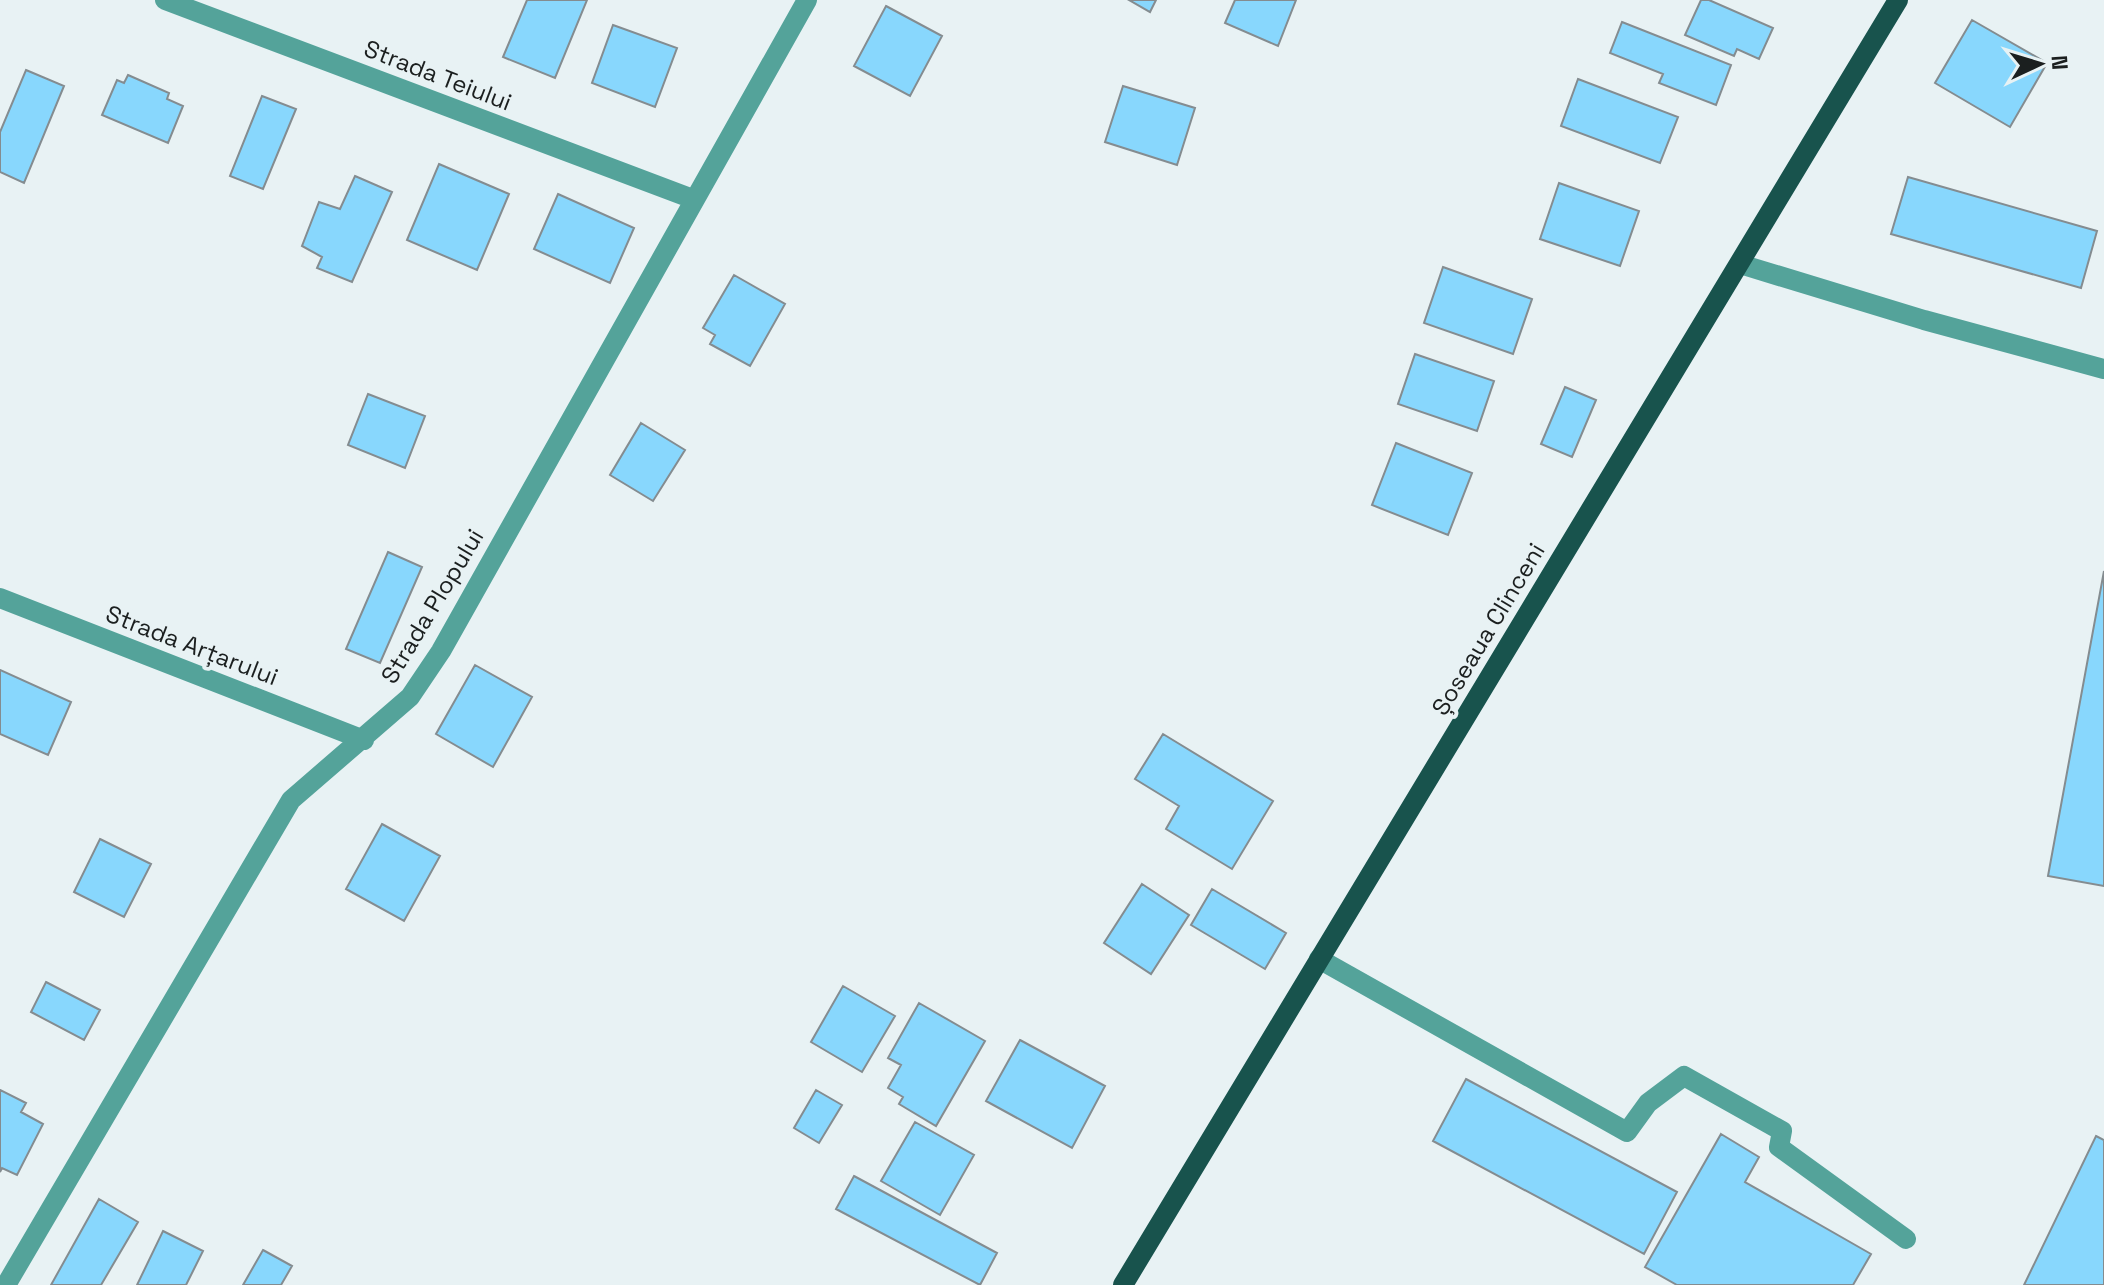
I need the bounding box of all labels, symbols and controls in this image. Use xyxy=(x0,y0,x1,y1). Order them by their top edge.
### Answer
north arrow xyxy=(2000,24,2080,104)
street label: Strada Teiului xyxy=(360,33,516,117)
text: N xyxy=(2045,54,2074,71)
street label: Strada Plopului xyxy=(374,523,490,689)
street label: Șoseaua Clinceni xyxy=(1424,537,1552,721)
street label: Strada Arțarului xyxy=(101,598,283,692)

